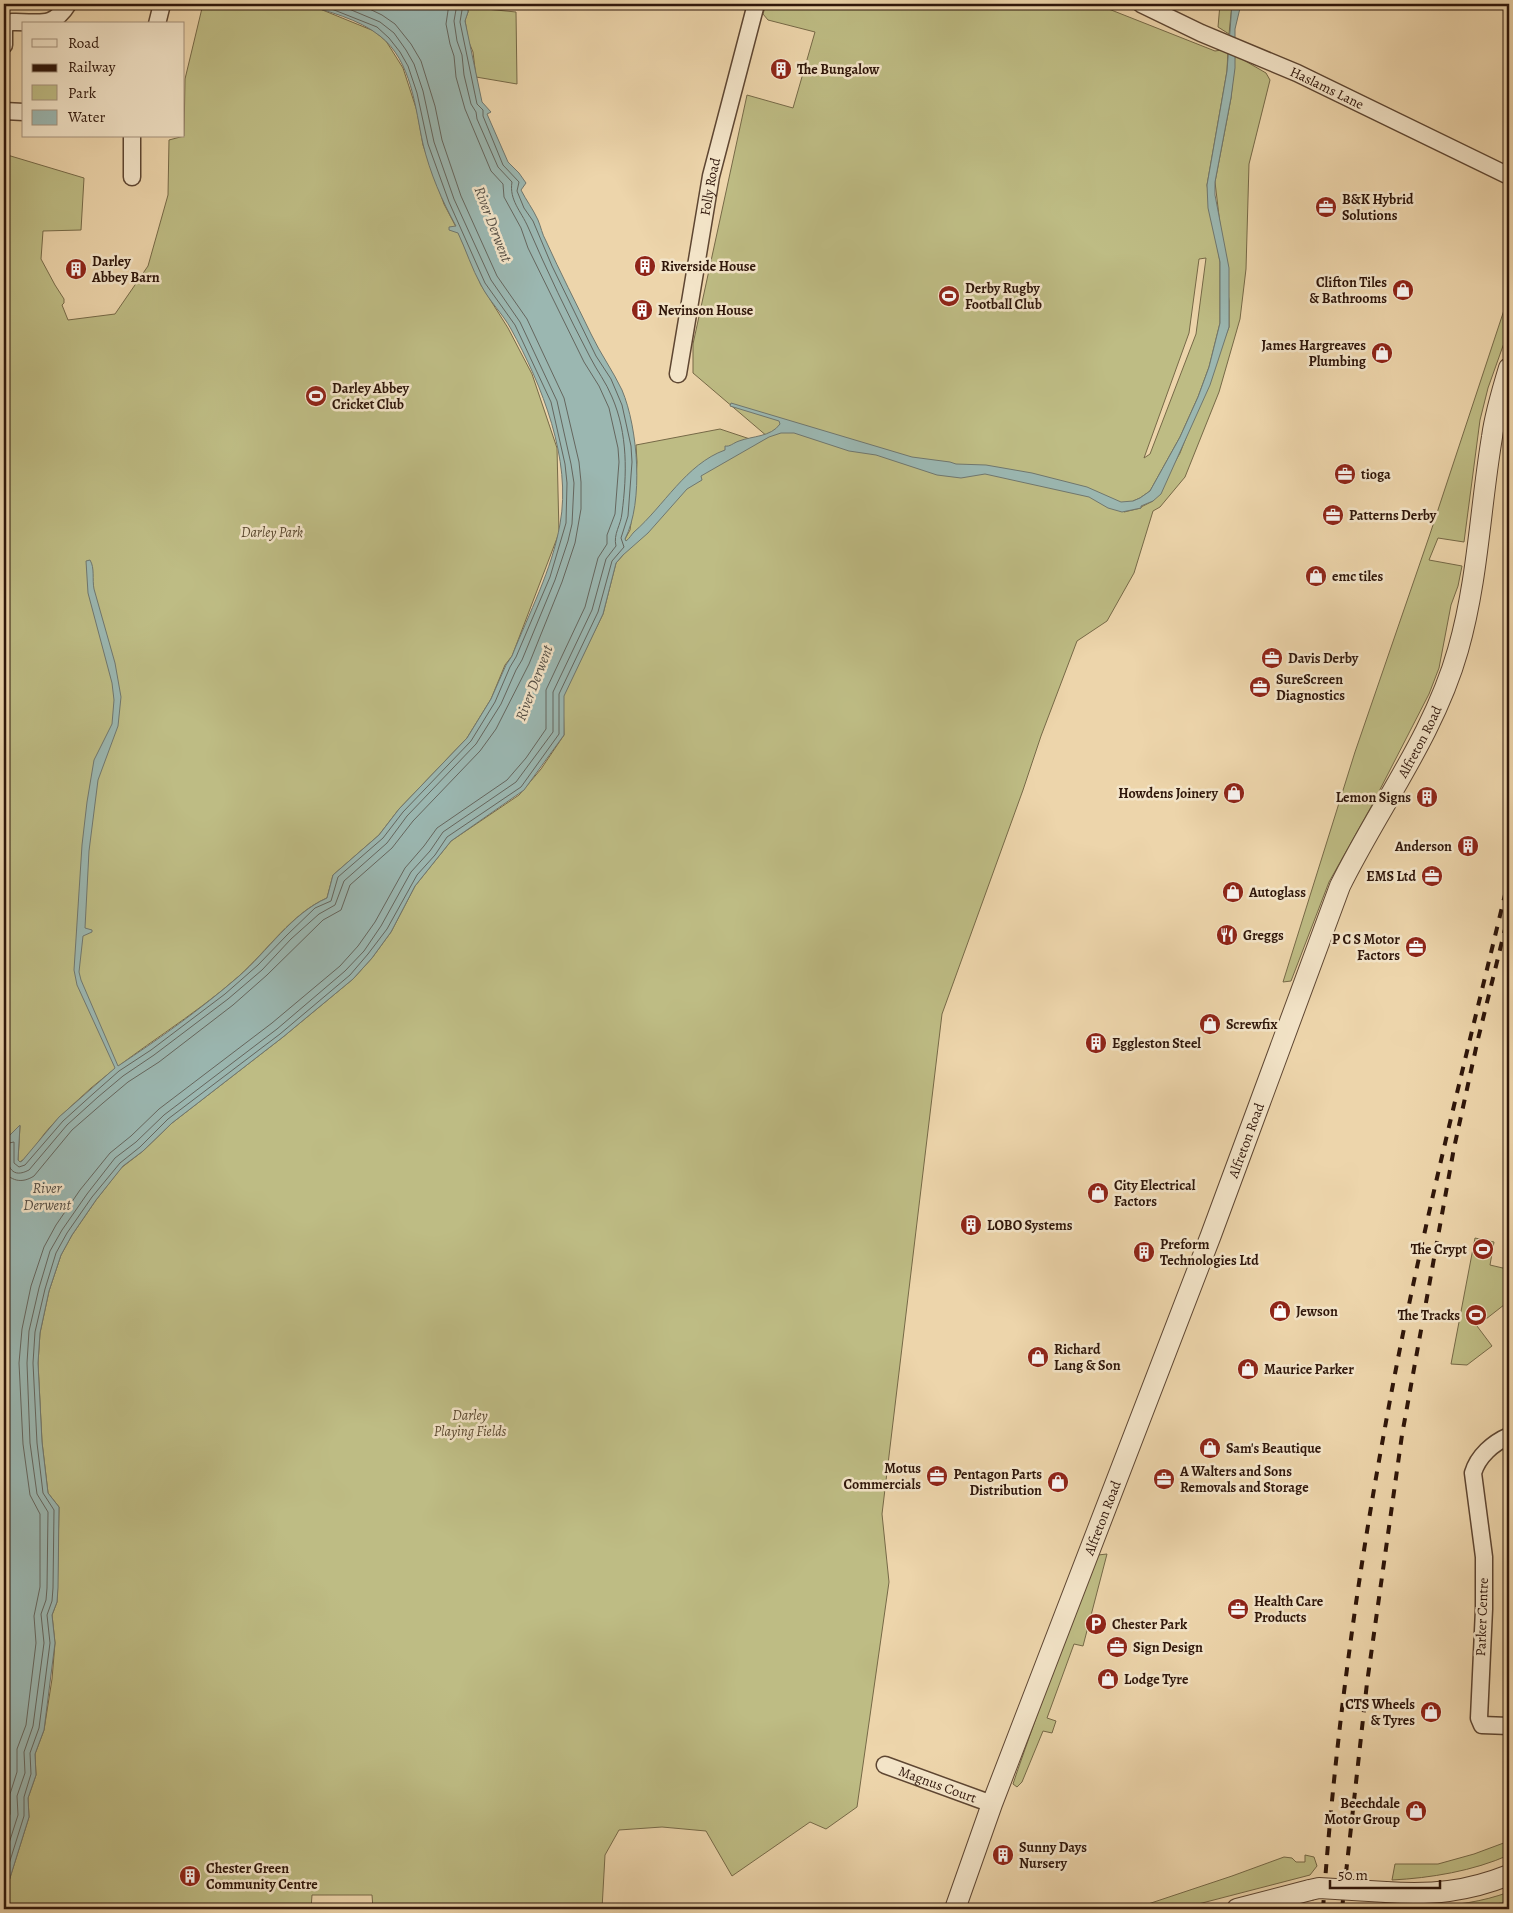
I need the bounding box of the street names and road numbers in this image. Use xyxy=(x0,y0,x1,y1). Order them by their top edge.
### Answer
street label: Haslams Lane xyxy=(1287,62,1367,114)
street label: Folly Road xyxy=(695,155,725,217)
street label: Alfreton Road xyxy=(1392,702,1446,782)
street label: Alfreton Road xyxy=(1223,1100,1269,1181)
street label: Alfreton Road xyxy=(1079,1477,1125,1559)
street label: Parker Centre xyxy=(1471,1577,1493,1657)
street label: Magnus Court xyxy=(896,1761,980,1807)

